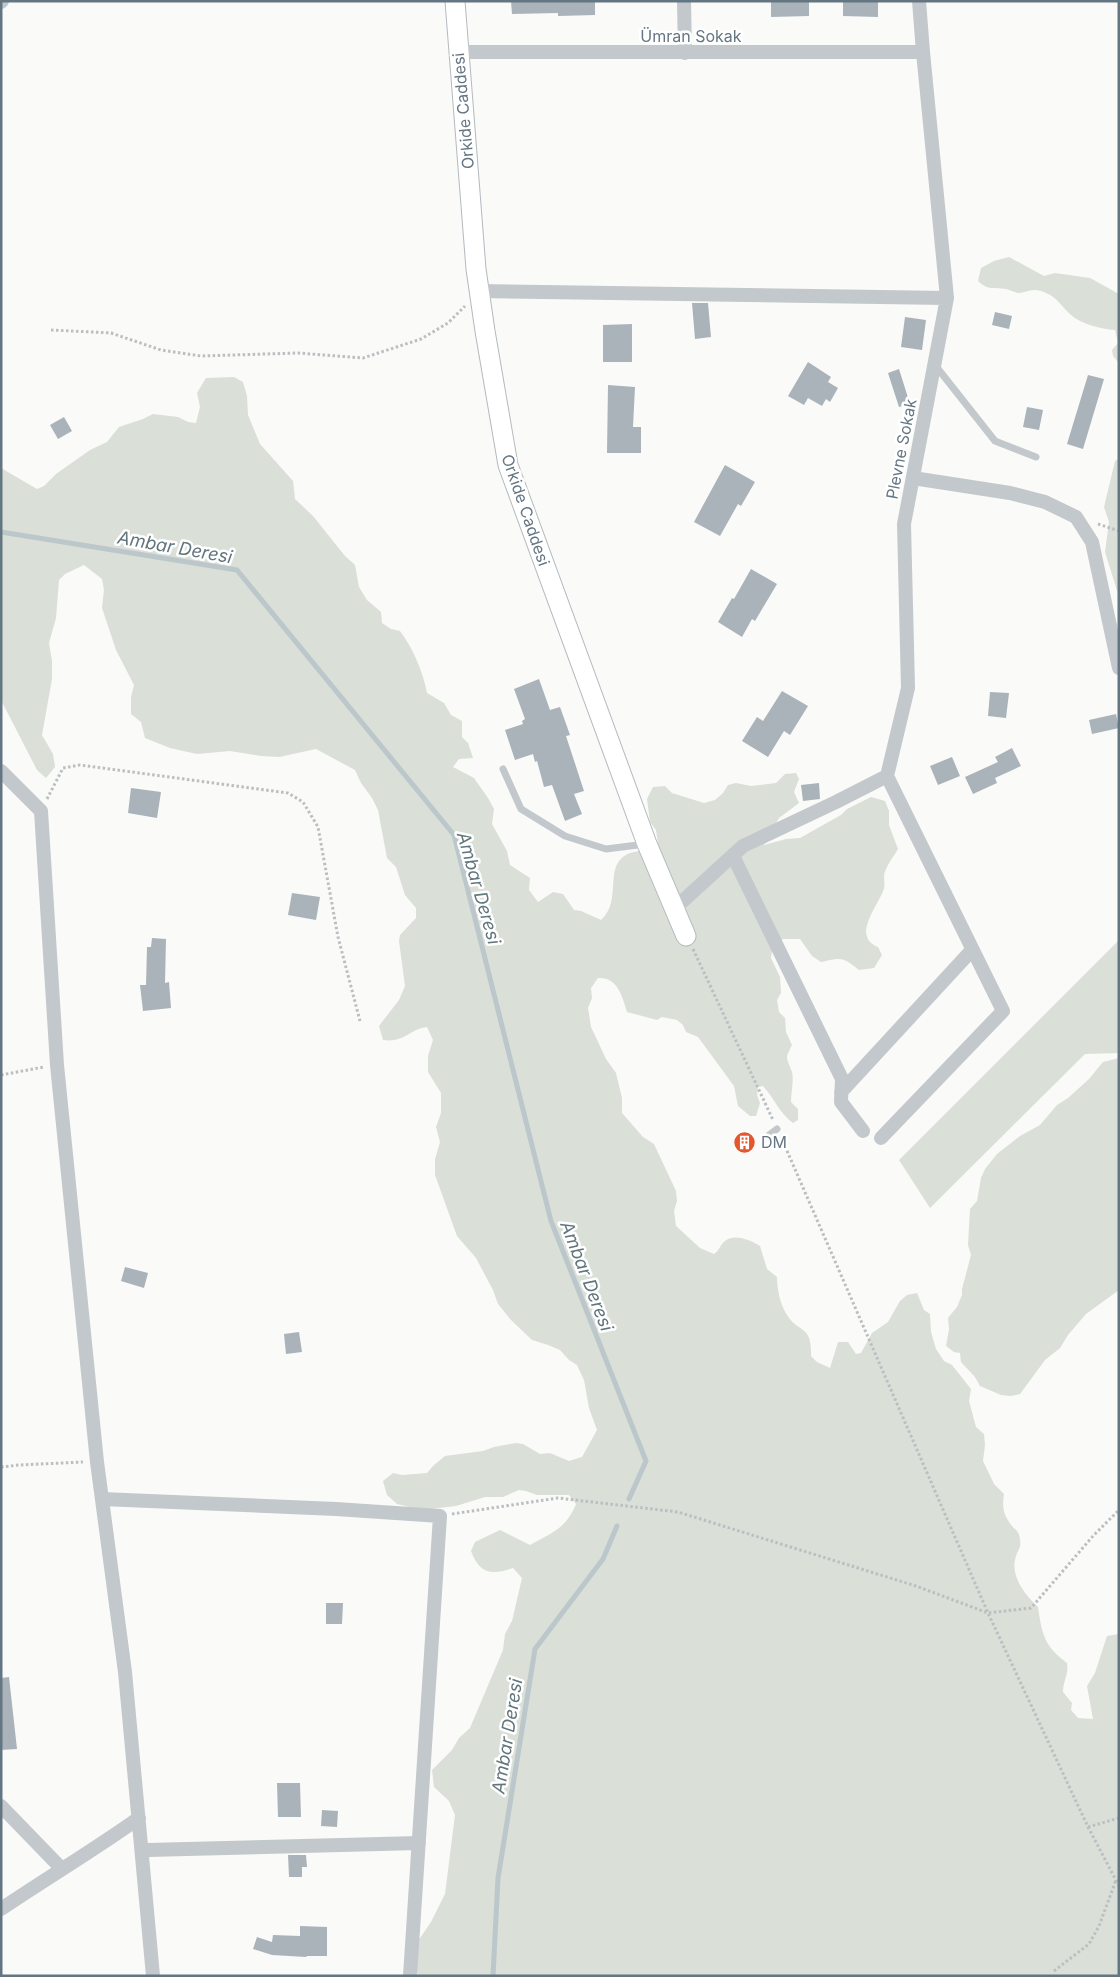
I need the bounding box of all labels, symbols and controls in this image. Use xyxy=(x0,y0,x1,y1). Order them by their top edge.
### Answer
street label: Ümran Sokak xyxy=(640,26,742,46)
street label: Orkide Caddesi xyxy=(448,52,478,170)
street label: Plevne Sokak xyxy=(881,397,921,501)
street label: Orkide Caddesi xyxy=(498,452,554,568)
water label: Ambar Deresi xyxy=(115,526,235,568)
water label: Ambar Deresi xyxy=(453,828,505,947)
building icon: DM xyxy=(733,1130,757,1154)
place label: DM xyxy=(761,1132,787,1152)
water label: Ambar Deresi xyxy=(556,1217,618,1335)
water label: Ambar Deresi xyxy=(487,1676,527,1796)

